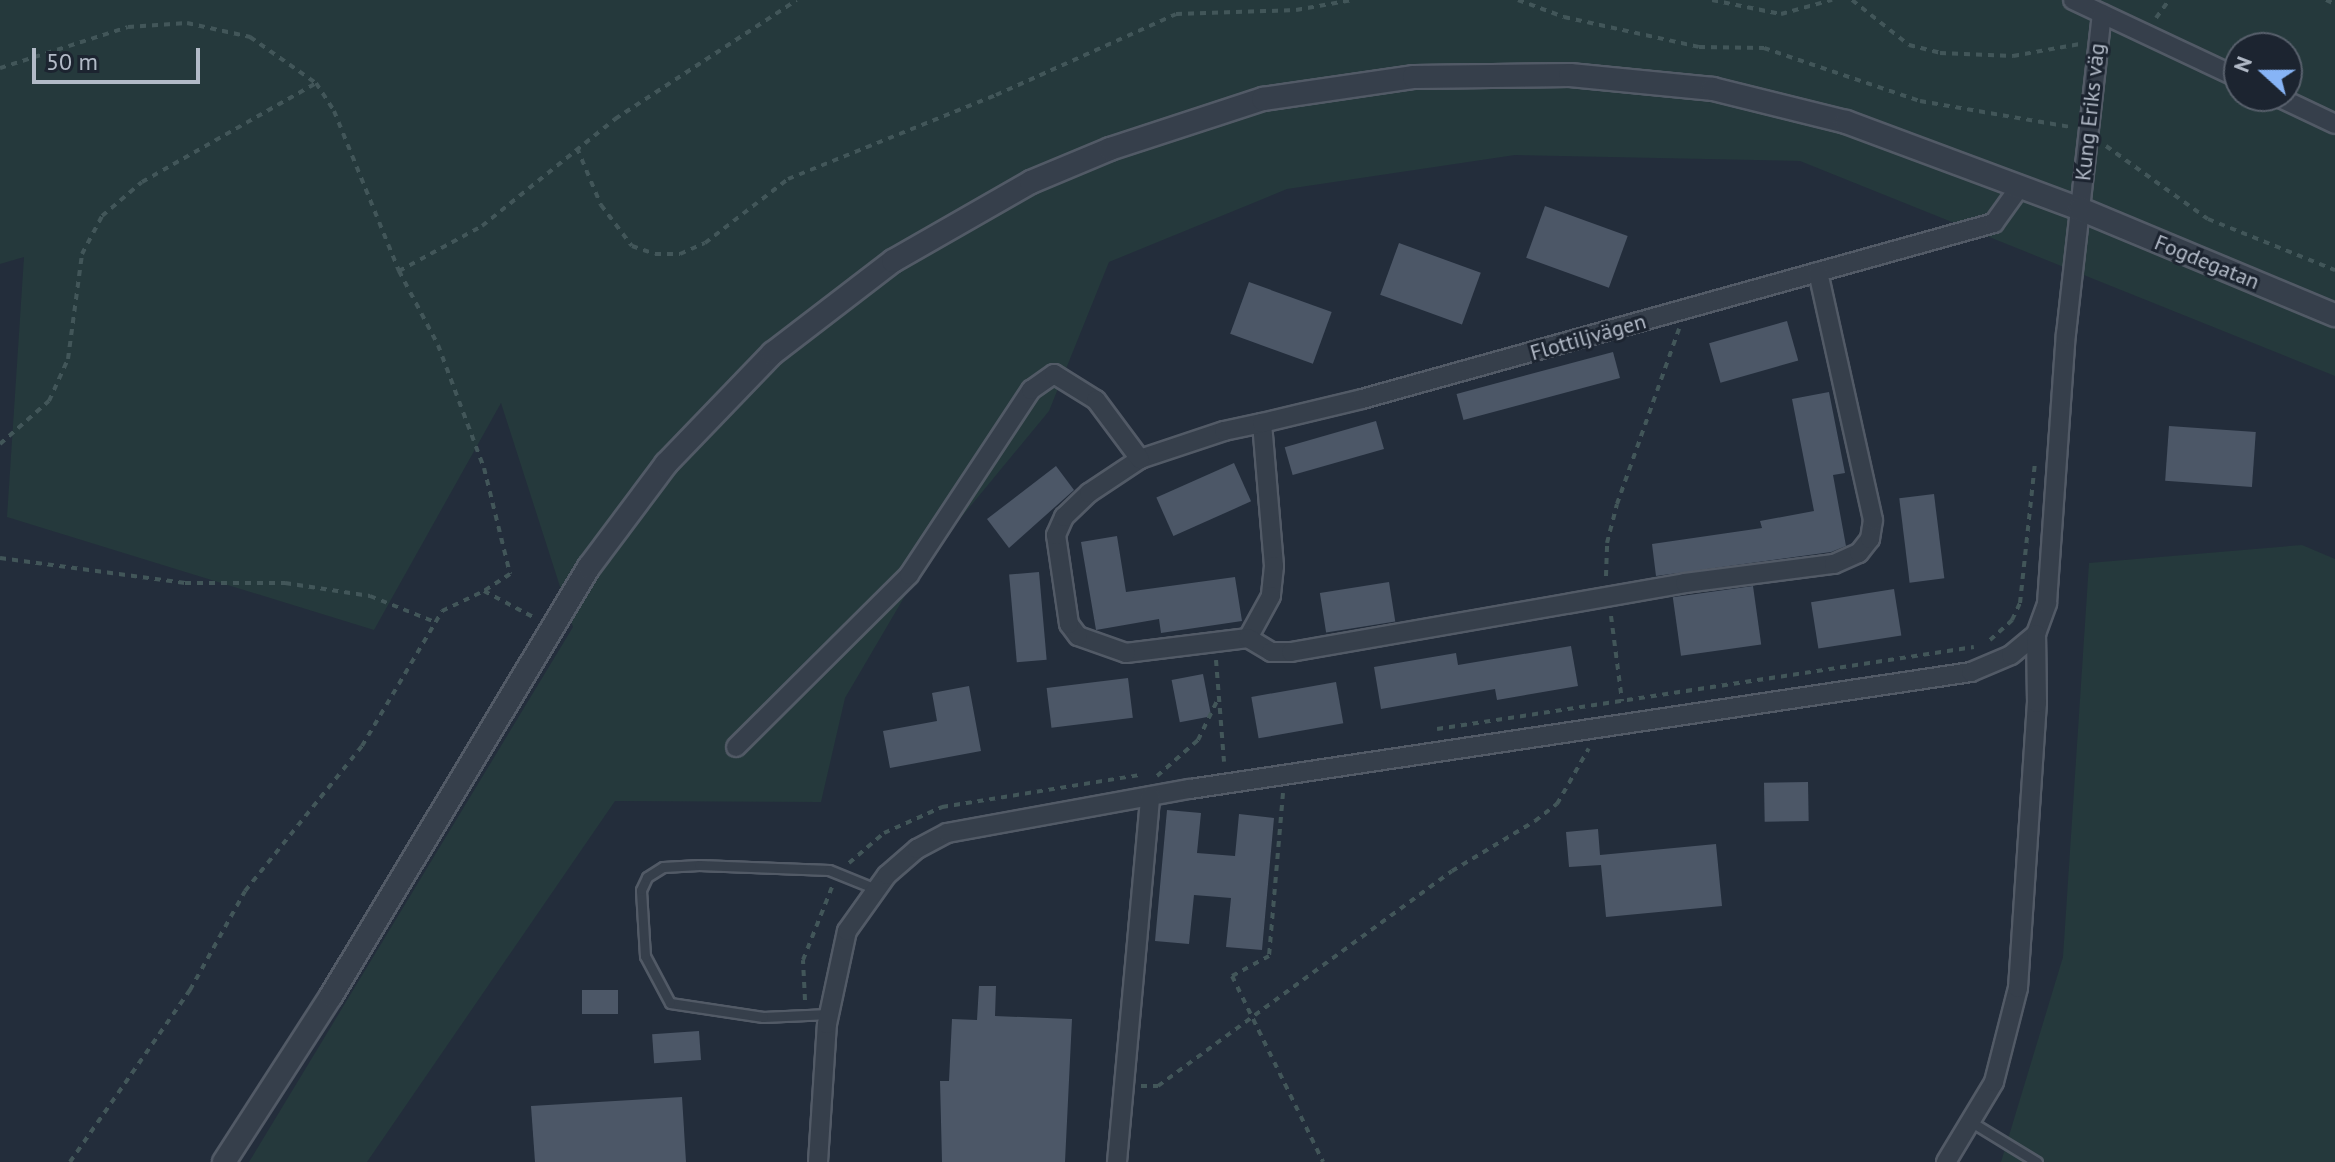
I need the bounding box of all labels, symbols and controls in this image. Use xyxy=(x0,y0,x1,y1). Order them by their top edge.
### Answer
scale bar xyxy=(36,32,204,82)
north arrow xyxy=(2223,32,2303,112)
street label: Kung Eriks väg xyxy=(2070,42,2110,182)
text: 50 m xyxy=(46,46,98,77)
text: N xyxy=(2227,52,2258,76)
street label: Fogdegatan xyxy=(2151,229,2263,295)
street label: Flottiljvägen xyxy=(1527,308,1649,366)

